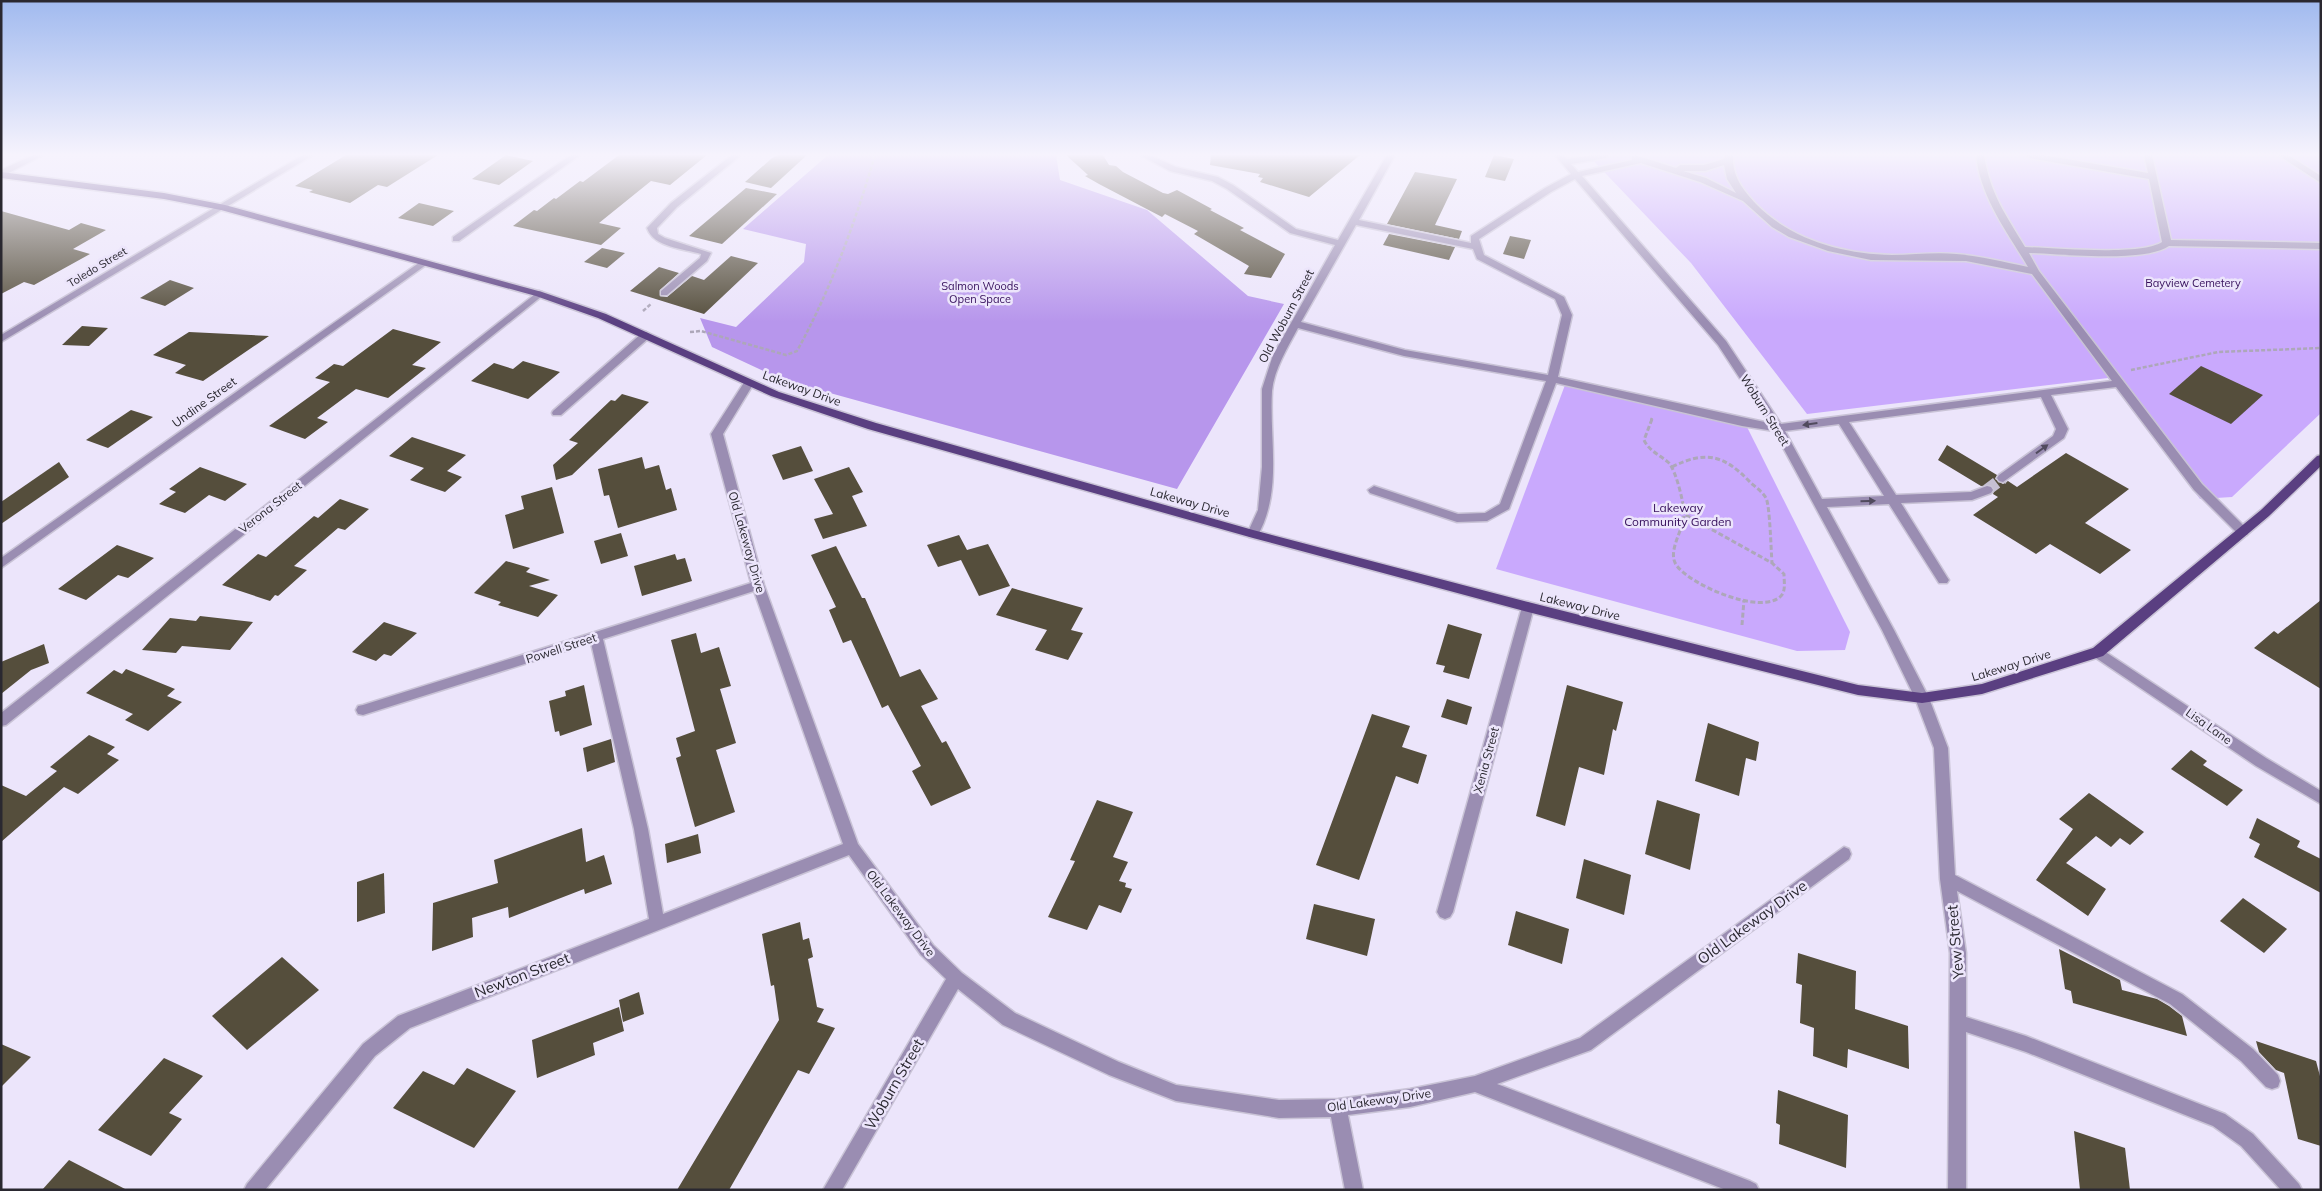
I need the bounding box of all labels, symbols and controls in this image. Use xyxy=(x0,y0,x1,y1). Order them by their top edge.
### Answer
street label: Toledo Street xyxy=(65,244,129,290)
street label: Old Woburn Street xyxy=(1255,267,1317,365)
park label: Bayview Cemetery xyxy=(2145,276,2241,290)
park label: Salmon Woods Open Space xyxy=(941,279,1019,306)
street label: Lakeway Drive xyxy=(761,367,843,409)
street label: Woburn Street xyxy=(1737,372,1793,448)
street label: Undine Street xyxy=(169,374,239,430)
one-way arrow xyxy=(1802,420,1818,428)
one-way arrow xyxy=(2035,444,2049,454)
street label: Verona Street xyxy=(235,478,305,536)
street label: Lakeway Drive xyxy=(1148,483,1232,521)
street label: Old Lakeway Drive xyxy=(725,490,769,594)
one-way arrow xyxy=(1860,497,1876,505)
park label: Lakeway Community Garden xyxy=(1624,500,1732,529)
street label: Lakeway Drive xyxy=(1538,589,1622,623)
street label: Powell Street xyxy=(524,630,598,666)
street label: Lakeway Drive xyxy=(1970,646,2052,684)
street label: Lisa Lane xyxy=(2183,705,2235,747)
street label: Xenia Street xyxy=(1470,725,1502,795)
street label: Old Lakeway Drive xyxy=(864,867,938,959)
street label: Old Lakeway Drive xyxy=(1694,876,1810,968)
street label: Yew Street xyxy=(1942,904,1968,981)
street label: Newton Street xyxy=(472,948,572,1002)
street label: Woburn Street xyxy=(860,1035,928,1133)
street label: Old Lakeway Drive xyxy=(1326,1085,1432,1115)

